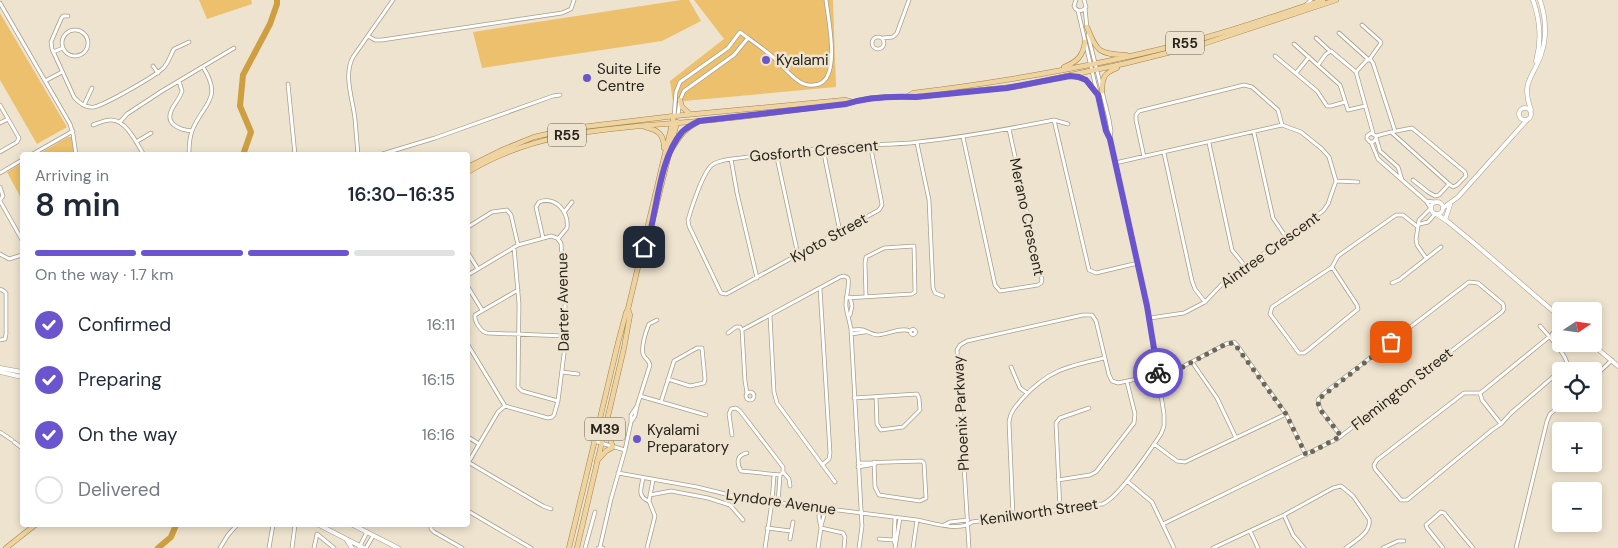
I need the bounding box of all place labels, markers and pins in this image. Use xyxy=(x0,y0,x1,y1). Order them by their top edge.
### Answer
place label: Kyalami xyxy=(776,50,829,70)
marker: Kyalami xyxy=(760,54,772,66)
place label: Suite Life Centre xyxy=(597,59,661,96)
marker: Suite Life Centre xyxy=(581,72,593,84)
pin xyxy=(623,226,665,268)
pin xyxy=(1370,321,1412,363)
place label: Kyalami Preparatory xyxy=(647,420,730,457)
marker: Kyalami Preparatory xyxy=(631,433,643,445)

